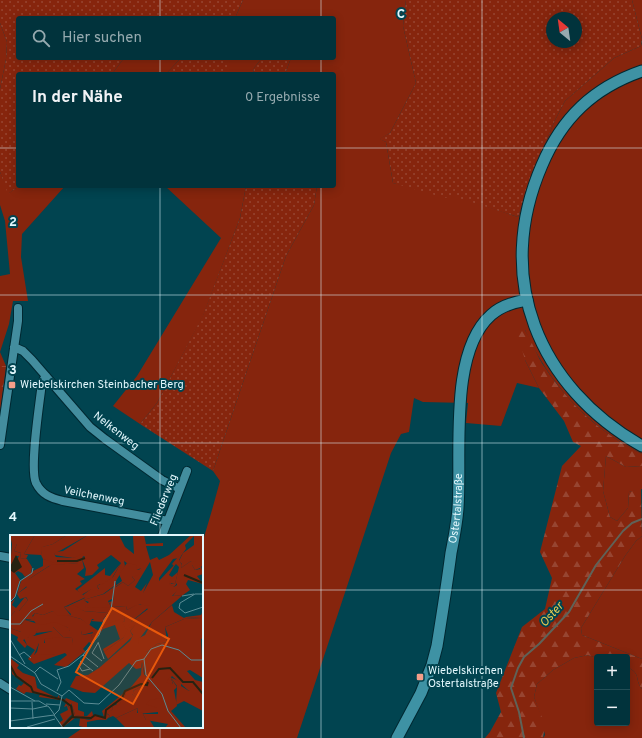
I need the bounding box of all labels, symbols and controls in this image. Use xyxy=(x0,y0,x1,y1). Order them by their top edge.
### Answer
text: C xyxy=(397,7,405,23)
north arrow xyxy=(546,12,582,48)
search box xyxy=(16,16,336,60)
icon: search xyxy=(30,27,52,49)
text: Hier suchen xyxy=(62,29,142,48)
text: In der Nähe xyxy=(32,87,123,109)
text: 0 Ergebnisse xyxy=(245,90,320,106)
text: 2 xyxy=(9,215,17,231)
text: 3 xyxy=(9,363,17,379)
place label: Wiebelskirchen Steinbacher Berg xyxy=(20,378,184,392)
marker: Wiebelskirchen Steinbacher Berg xyxy=(7,380,17,390)
street label: Nelkenweg xyxy=(90,409,142,453)
street label: Fliederweg xyxy=(147,472,181,528)
street label: Ostertalstraße xyxy=(446,473,466,545)
street label: Veilchenweg xyxy=(62,483,126,509)
text: 4 xyxy=(9,510,17,526)
inset map xyxy=(10,535,203,728)
water label: Oster xyxy=(537,598,568,631)
map controls xyxy=(594,654,630,726)
button: + xyxy=(594,654,630,690)
place label: Wiebelskirchen Ostertalstraße xyxy=(428,664,503,691)
marker: Wiebelskirchen Ostertalstraße xyxy=(415,672,425,682)
button: − xyxy=(594,690,630,726)

